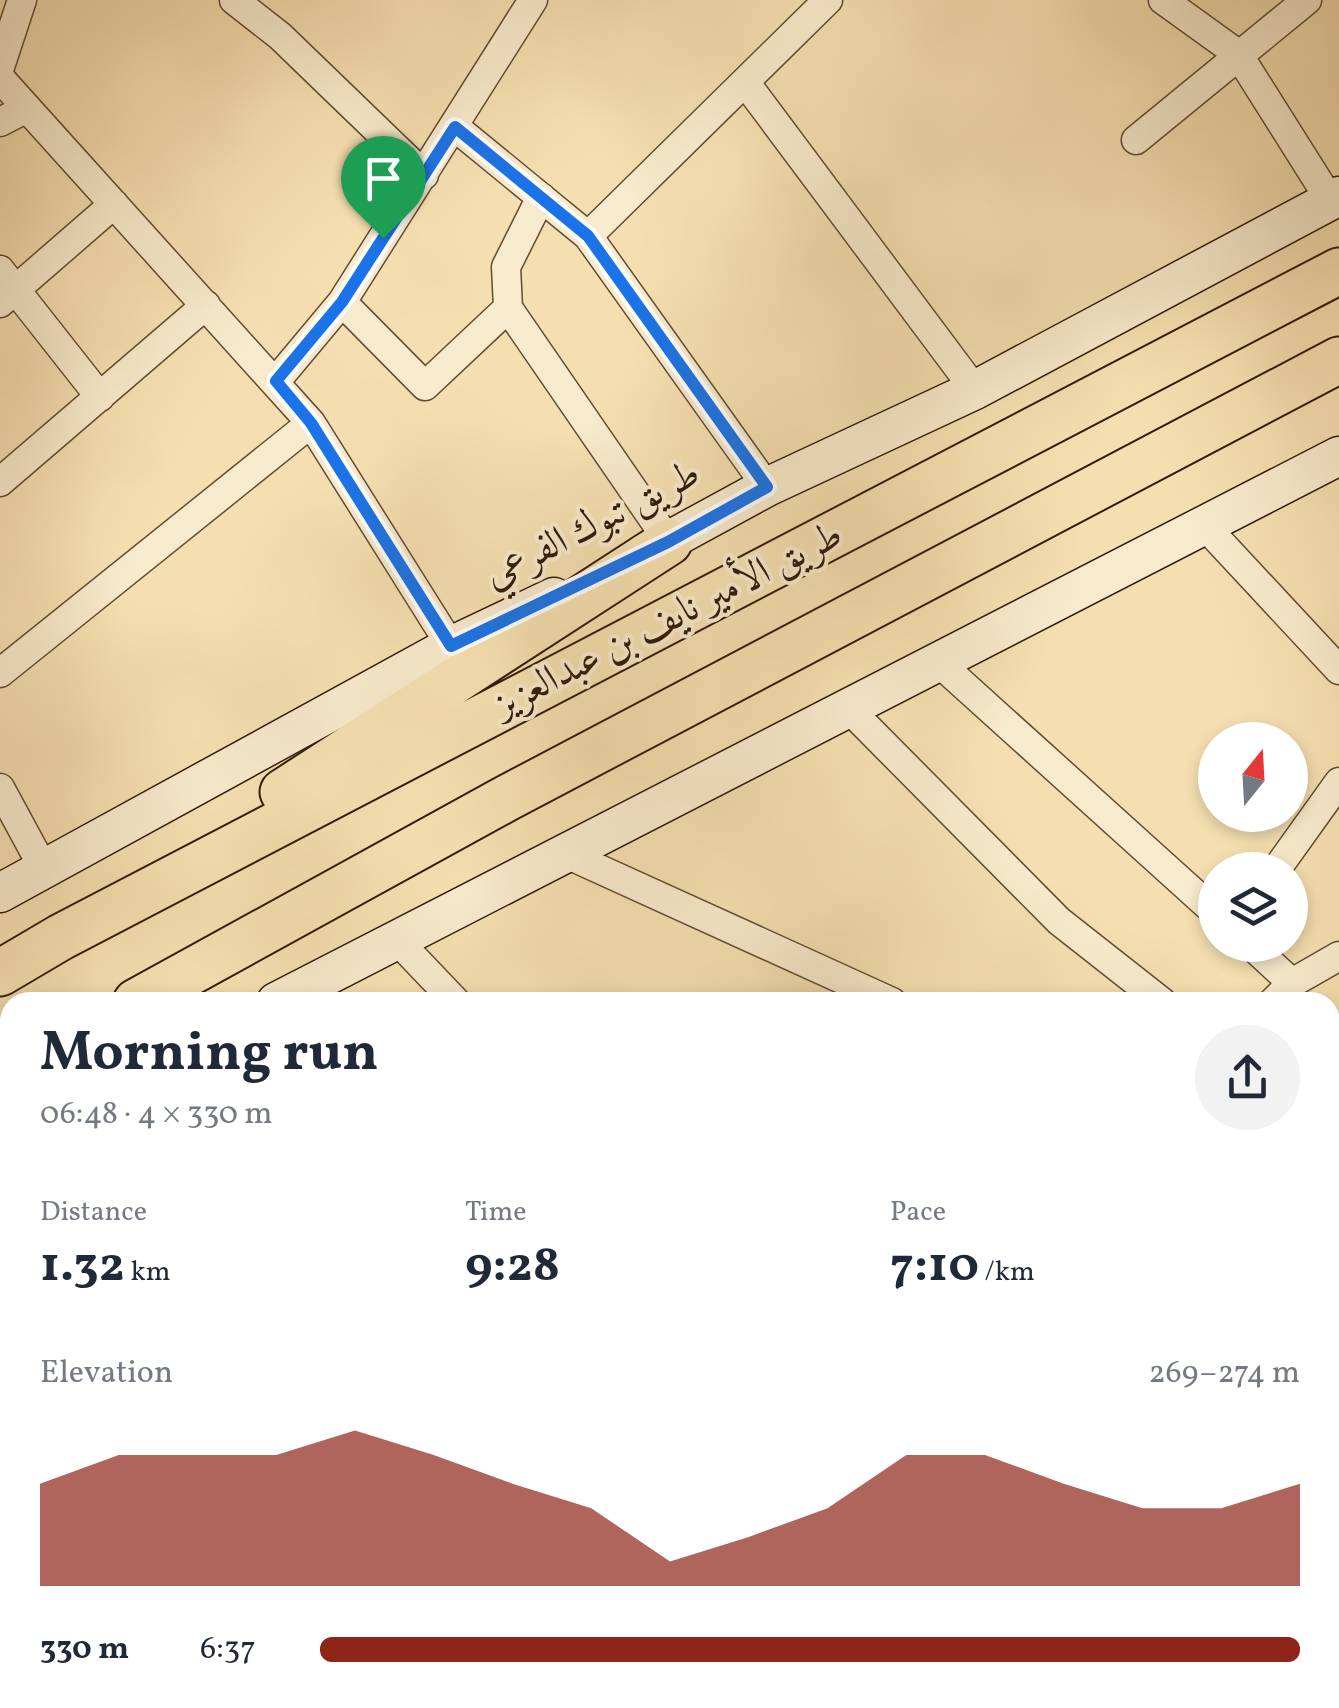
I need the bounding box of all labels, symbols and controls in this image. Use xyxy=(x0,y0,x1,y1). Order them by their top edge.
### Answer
pin xyxy=(341,136,426,239)
icon: arrive xyxy=(356,151,411,206)
street label: طريق تبوك الفرعي xyxy=(475,447,711,605)
street label: طريق الأمير نايف بن عبدالعزيز xyxy=(480,506,853,735)
north arrow xyxy=(1198,722,1308,832)
map controls xyxy=(1198,722,1308,962)
button: layers xyxy=(1198,852,1308,962)
text: Morning run xyxy=(40,1017,379,1093)
button: share xyxy=(1195,1025,1300,1130)
text: 06:48 · 4 × 330 m xyxy=(40,1093,273,1137)
text: Distance xyxy=(40,1193,147,1232)
text: Time xyxy=(465,1193,526,1232)
text: Pace xyxy=(890,1193,946,1232)
text: 1.32 xyxy=(40,1232,125,1302)
text: 9:28 xyxy=(465,1232,560,1302)
text: 7:10 xyxy=(890,1232,979,1302)
text: km xyxy=(125,1253,171,1292)
text: /km xyxy=(979,1253,1035,1292)
text: Elevation xyxy=(40,1352,173,1396)
text: 269–274 m xyxy=(1148,1352,1300,1396)
text: 330 m xyxy=(40,1628,129,1672)
text: 6:37 xyxy=(200,1628,256,1672)

